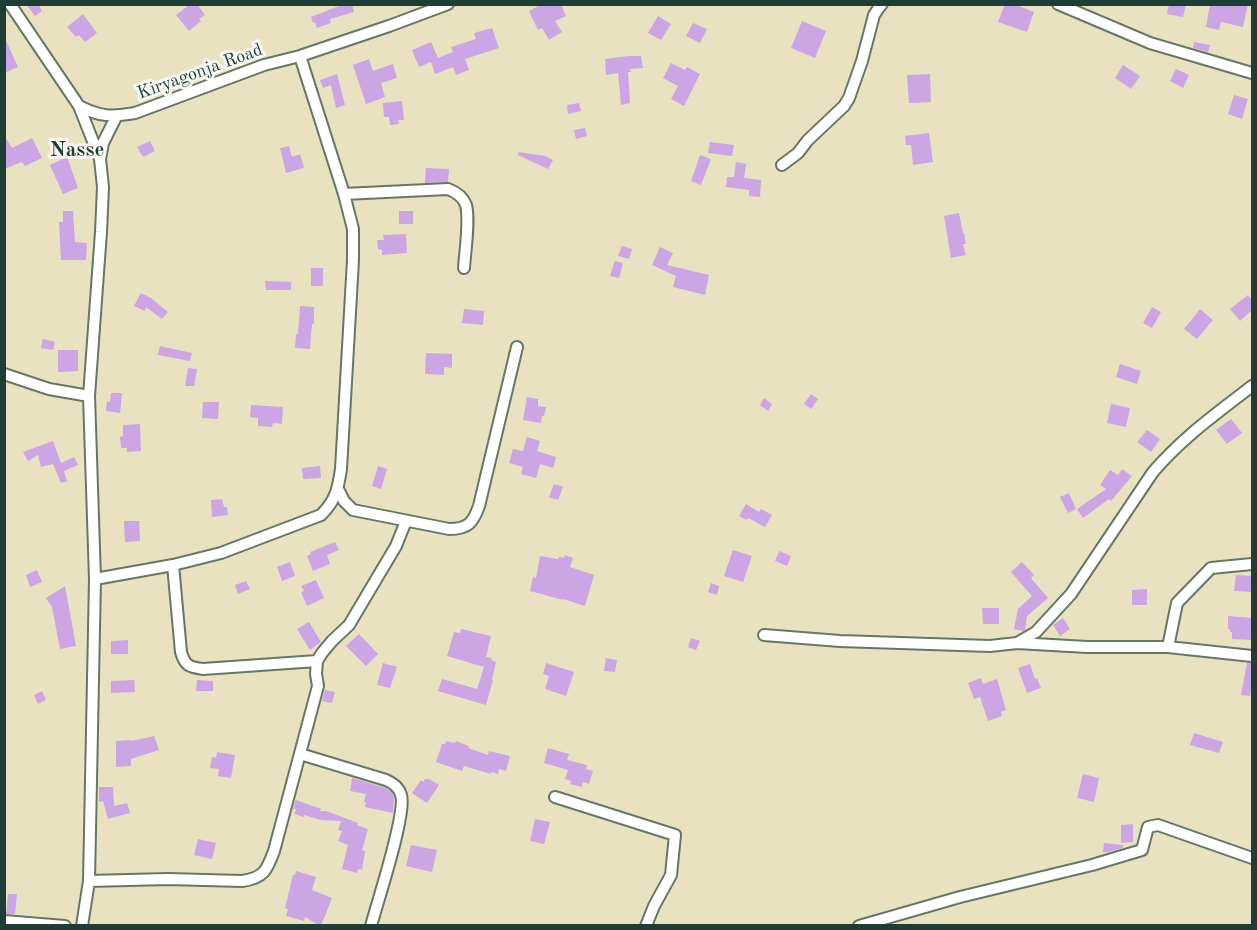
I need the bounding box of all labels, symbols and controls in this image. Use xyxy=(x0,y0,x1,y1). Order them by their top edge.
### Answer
street label: Kiryagonja Road xyxy=(134,39,266,105)
district label: Nasse xyxy=(50,137,104,163)

